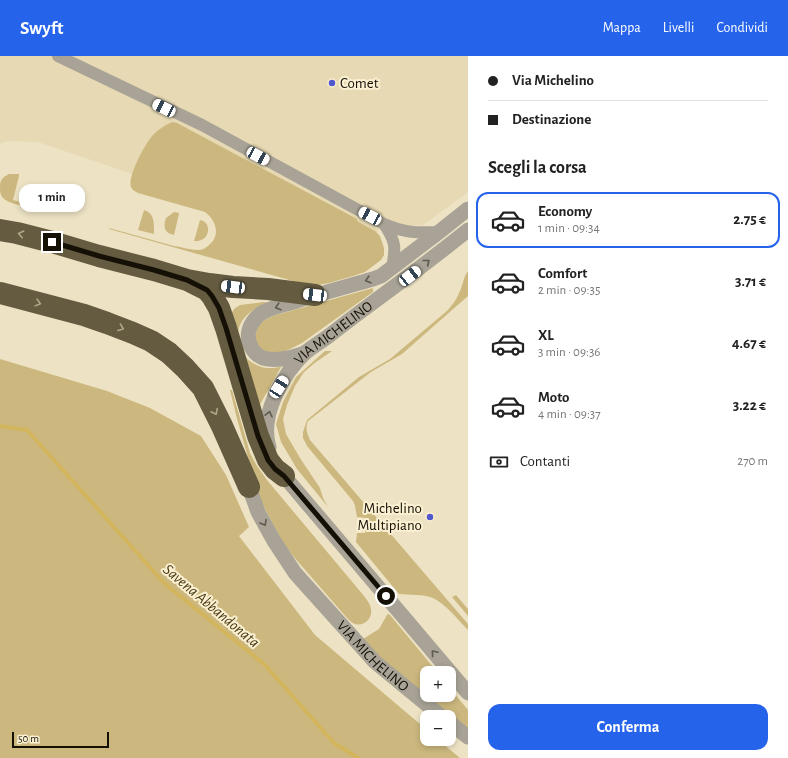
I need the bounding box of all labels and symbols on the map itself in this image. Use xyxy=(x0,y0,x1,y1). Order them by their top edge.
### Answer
place label: Comet xyxy=(340,76,379,91)
marker: Comet xyxy=(327,78,337,88)
car xyxy=(151,97,177,119)
car xyxy=(245,145,271,167)
callout: 1 min xyxy=(19,184,85,212)
car xyxy=(357,205,383,227)
one-way arrow xyxy=(18,231,24,239)
route end xyxy=(43,233,61,251)
one-way arrow xyxy=(422,260,429,267)
car xyxy=(397,264,423,288)
one-way arrow xyxy=(365,275,372,284)
car xyxy=(220,280,246,294)
car xyxy=(302,288,328,302)
one-way arrow xyxy=(34,298,41,307)
street label: VIA MICHELINO xyxy=(291,298,376,367)
one-way arrow xyxy=(274,302,281,310)
one-way arrow xyxy=(118,323,125,332)
car xyxy=(267,374,291,400)
one-way arrow xyxy=(210,408,218,415)
one-way arrow xyxy=(265,410,273,417)
place label: Michelino Multipiano xyxy=(358,501,422,533)
marker: Michelino Multipiano xyxy=(425,512,435,522)
one-way arrow xyxy=(259,519,267,526)
water label: Savena Abbandonata xyxy=(160,561,263,651)
route start xyxy=(377,587,395,605)
street label: VIA MICHELINO xyxy=(334,618,412,695)
one-way arrow xyxy=(431,650,438,657)
scale bar xyxy=(12,730,109,749)

